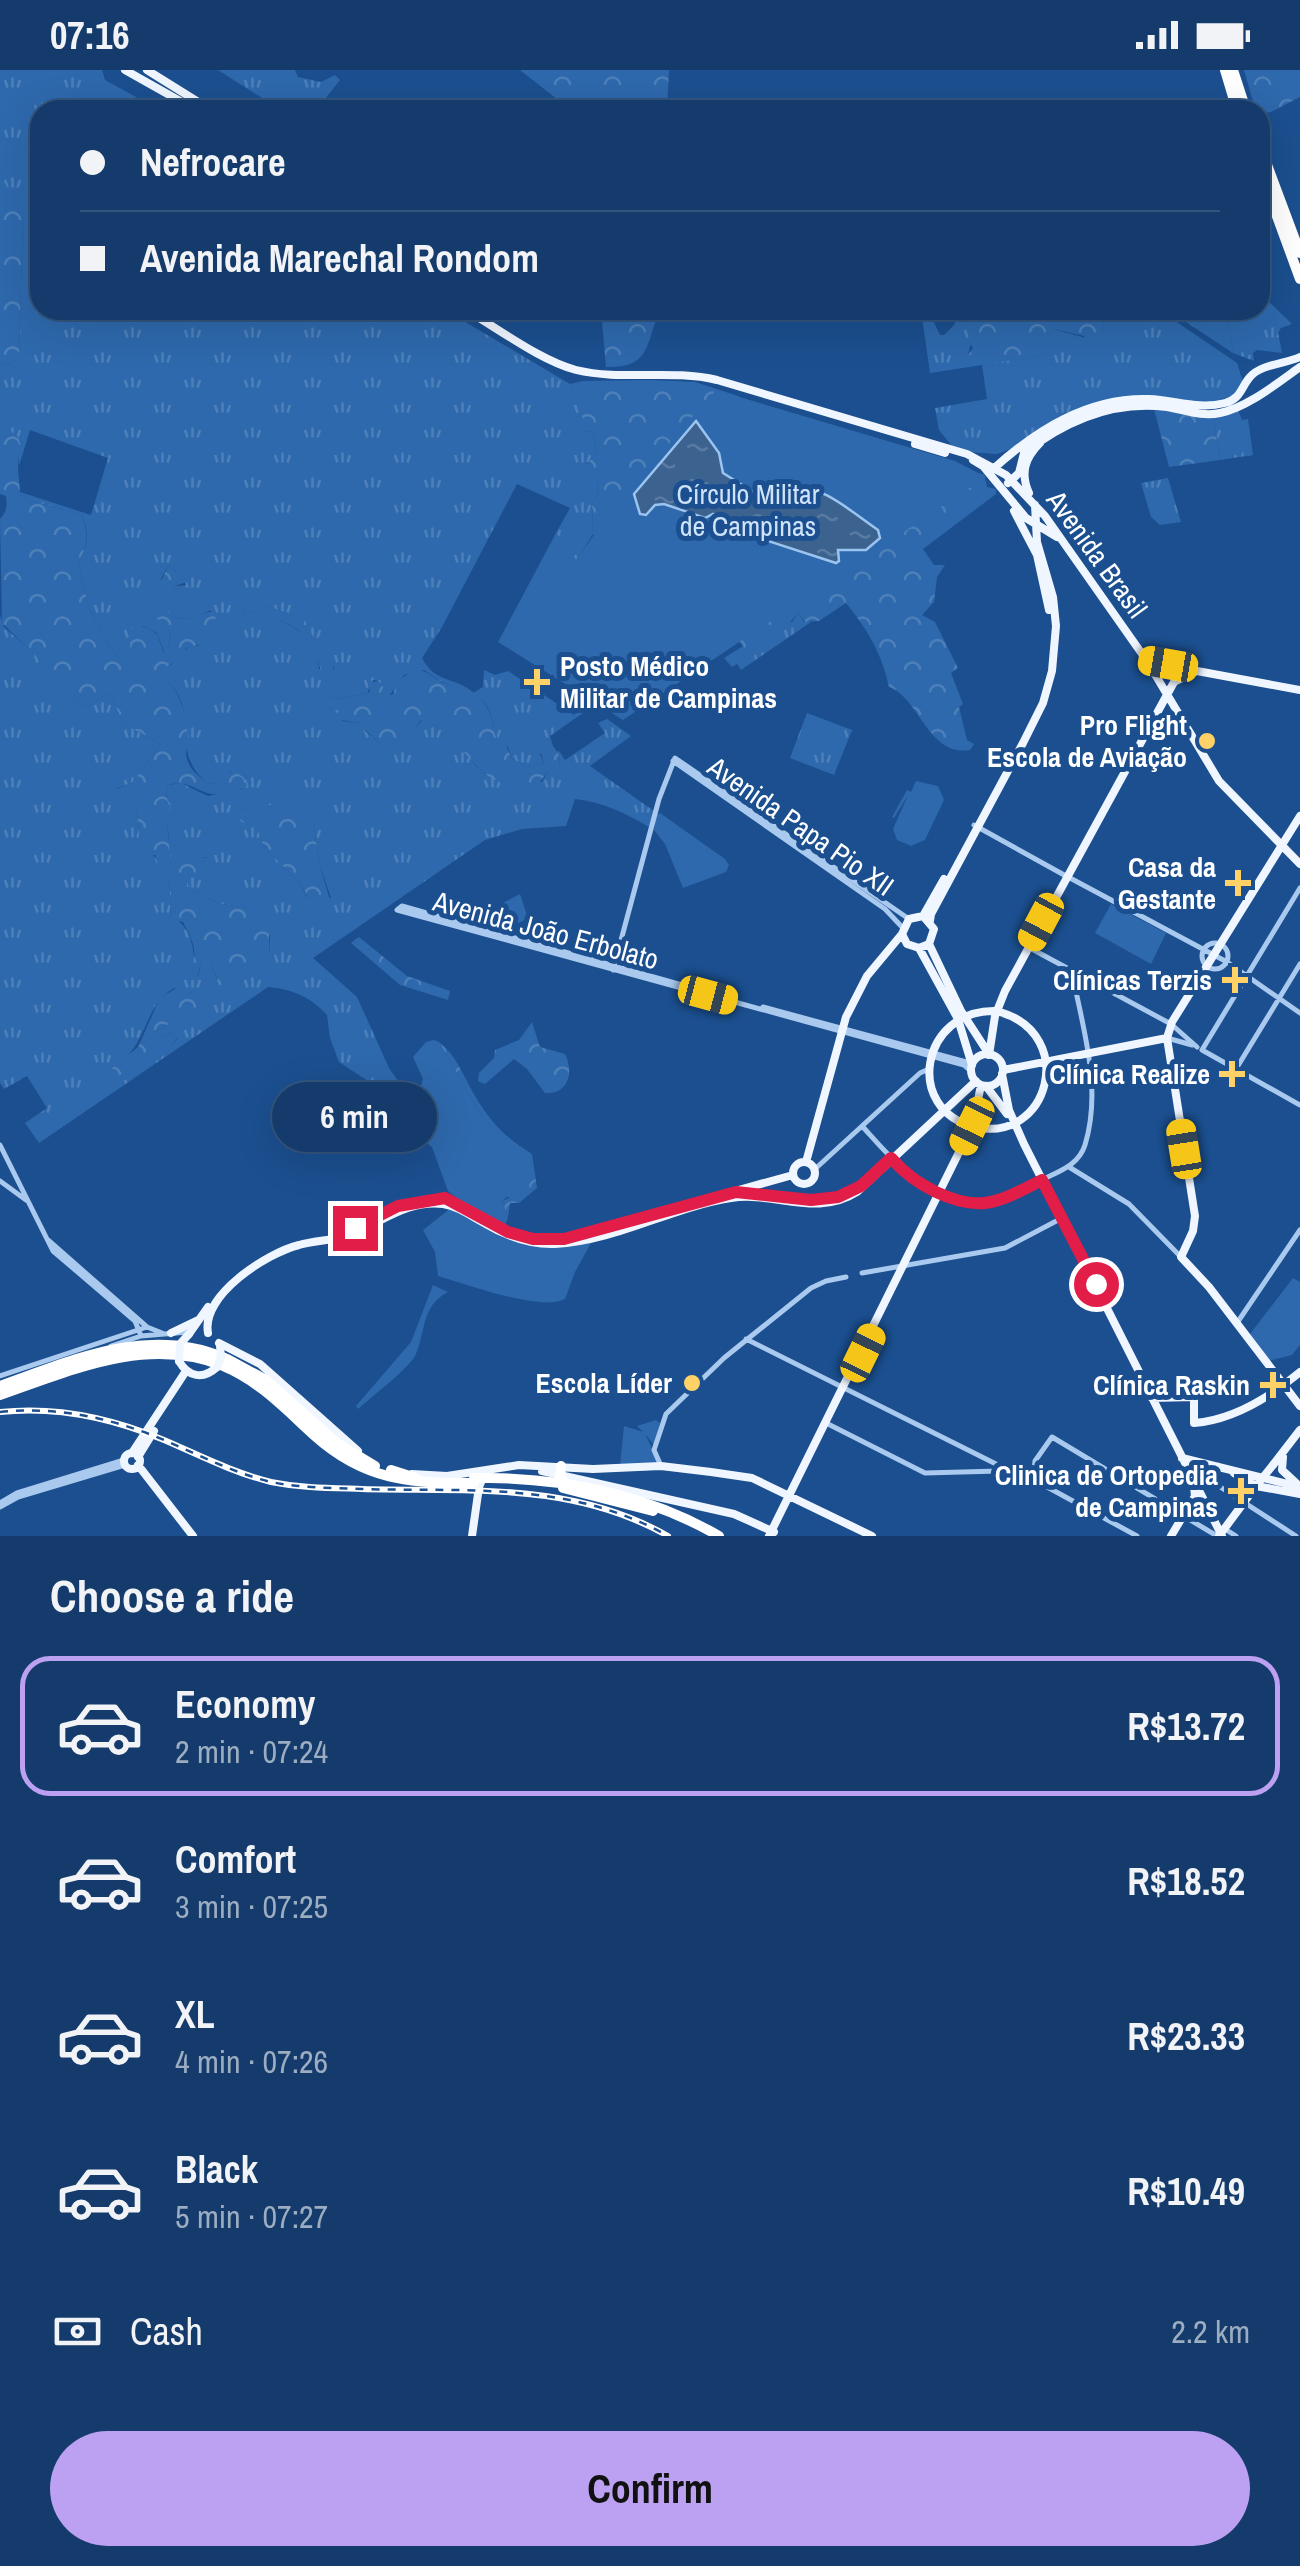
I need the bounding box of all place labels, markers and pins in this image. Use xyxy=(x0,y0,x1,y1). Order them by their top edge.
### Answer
place label: Posto Médico Militar de Campinas xyxy=(560,647,777,717)
marker: Posto Médico Militar de Campinas xyxy=(524,669,550,695)
place label: Pro Flight Escola de Aviação xyxy=(987,706,1187,776)
marker: Pro Flight Escola de Aviação xyxy=(1196,730,1218,752)
place label: Casa da Gestante xyxy=(1118,848,1216,918)
marker: Casa da Gestante xyxy=(1225,870,1251,896)
place label: Clínicas Terzis xyxy=(1053,961,1212,999)
marker: Clínicas Terzis xyxy=(1222,967,1248,993)
place label: Clínica Realize xyxy=(1049,1055,1210,1093)
marker: Clínica Realize xyxy=(1219,1061,1245,1087)
place label: Escola Líder xyxy=(535,1364,672,1402)
place label: Clínica Raskin xyxy=(1093,1366,1250,1404)
marker: Escola Líder xyxy=(681,1372,703,1394)
marker: Clínica Raskin xyxy=(1260,1372,1286,1398)
place label: Clinica de Ortopedia de Campinas xyxy=(995,1456,1218,1526)
marker: Clinica de Ortopedia de Campinas xyxy=(1228,1478,1254,1504)

